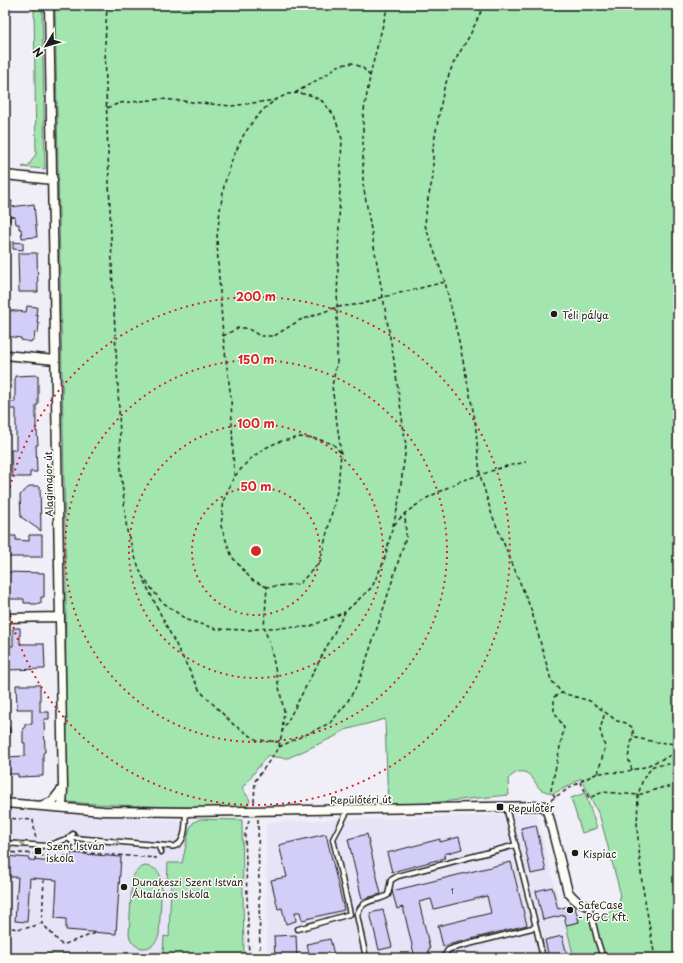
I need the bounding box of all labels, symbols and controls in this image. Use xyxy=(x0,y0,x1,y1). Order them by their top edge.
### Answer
north arrow xyxy=(26,26,66,66)
text: N xyxy=(28,44,47,61)
text: 200 m xyxy=(236,287,276,305)
place label: Téli pálya xyxy=(562,307,609,322)
marker: Téli pálya xyxy=(549,309,559,319)
text: 150 m xyxy=(238,350,274,368)
text: 100 m xyxy=(237,414,275,432)
street label: Alagimajor út xyxy=(40,451,56,517)
text: 50 m xyxy=(240,477,272,495)
centre of rings xyxy=(249,544,263,558)
street label: Repülőtéri út xyxy=(330,791,392,807)
place label: Repülőtér xyxy=(508,800,555,815)
marker: Repülőtér xyxy=(495,802,505,812)
one-way arrow xyxy=(113,837,119,846)
place label: Szent István iskola xyxy=(46,838,105,865)
one-way arrow xyxy=(18,840,24,849)
marker: Szent István iskola xyxy=(33,846,43,856)
place label: Kispiac xyxy=(583,846,617,861)
marker: Kispiac xyxy=(570,848,580,858)
place label: Dunakeszi Szent István Általános Iskola xyxy=(132,874,243,901)
marker: Dunakeszi Szent István Általános Iskola xyxy=(119,882,129,892)
house number: 1 xyxy=(450,885,454,897)
place label: SafeCase - PGC Kft. xyxy=(578,897,629,924)
marker: SafeCase - PGC Kft. xyxy=(565,905,575,915)

